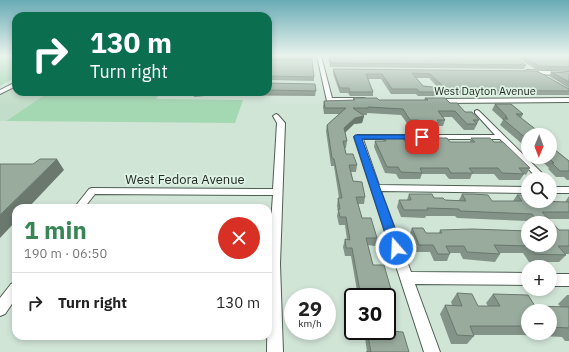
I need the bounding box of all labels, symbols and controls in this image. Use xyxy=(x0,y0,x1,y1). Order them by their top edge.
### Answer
text: 130 m xyxy=(90,24,172,61)
icon: right xyxy=(24,28,76,80)
text: Turn right xyxy=(90,60,168,83)
street label: West Dayton Avenue xyxy=(434,84,536,98)
pin xyxy=(405,120,439,154)
icon: arrive xyxy=(411,126,433,148)
north arrow xyxy=(521,128,557,164)
map controls xyxy=(521,128,557,340)
street label: West Fedora Avenue xyxy=(125,171,245,188)
button: search xyxy=(521,172,557,208)
text: 1 min xyxy=(24,214,87,246)
button: layers xyxy=(521,216,557,252)
button: close xyxy=(218,217,260,259)
position arrow xyxy=(375,227,417,269)
text: 190 m · 06:50 xyxy=(24,245,107,262)
button: + xyxy=(521,260,557,296)
speed limit sign: 30 xyxy=(344,288,396,340)
icon: right xyxy=(24,292,46,314)
text: Turn right xyxy=(58,293,127,312)
text: 130 m xyxy=(216,293,260,312)
text: 29 xyxy=(298,295,322,322)
button: − xyxy=(521,304,557,340)
text: km/h xyxy=(298,317,322,330)

